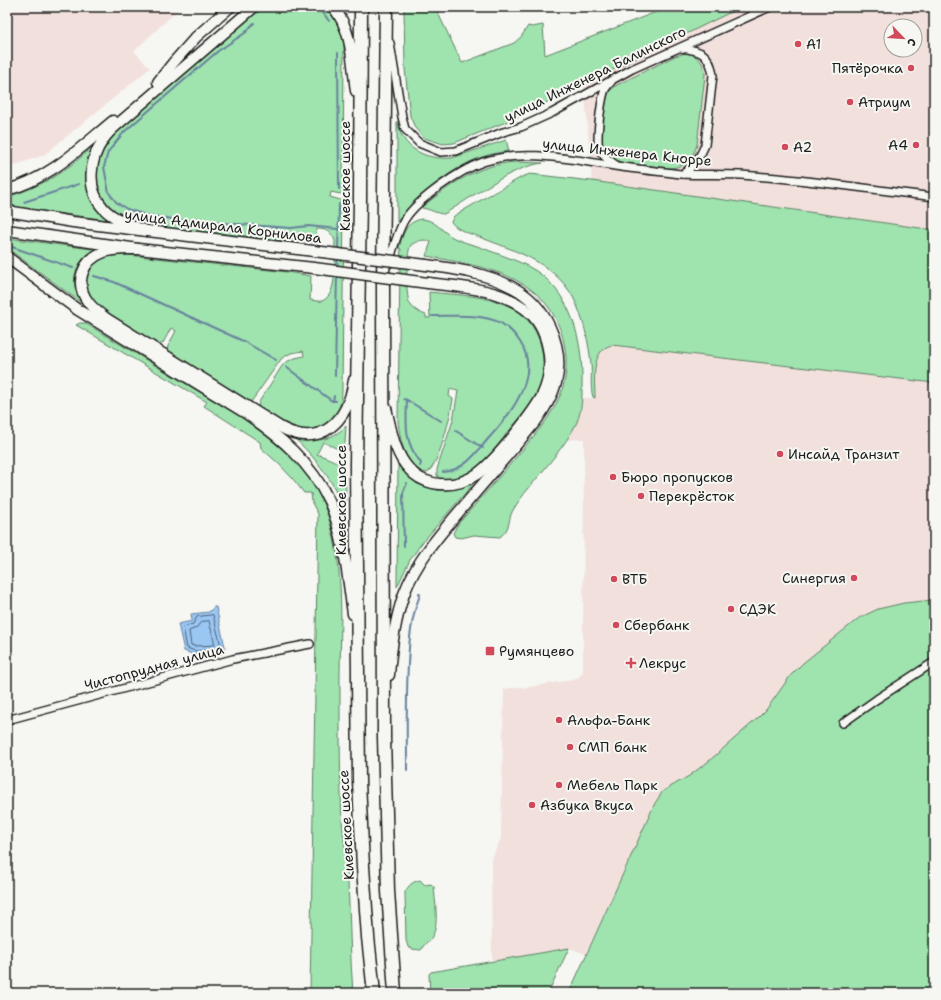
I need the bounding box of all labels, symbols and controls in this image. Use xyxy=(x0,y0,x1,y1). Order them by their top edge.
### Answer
north arrow xyxy=(883,18,923,58)
street label: улица Инженера Балинского xyxy=(501,22,689,126)
place label: А1 xyxy=(806,35,821,53)
text: С xyxy=(903,36,920,48)
marker: А1 xyxy=(793,39,803,49)
place label: Пятёрочка xyxy=(832,59,903,77)
marker: Пятёрочка xyxy=(906,63,916,73)
place label: Атриум xyxy=(858,93,911,111)
marker: Атриум xyxy=(845,97,855,107)
street label: Киевское шоссе xyxy=(336,121,354,231)
street label: улица Инженера Кнорре xyxy=(541,134,713,170)
place label: А4 xyxy=(888,136,908,154)
place label: А2 xyxy=(793,138,812,156)
marker: А4 xyxy=(911,140,921,150)
marker: А2 xyxy=(780,142,790,152)
street label: улица Адмирала Корнилова xyxy=(123,205,323,247)
street label: Киевское шоссе xyxy=(332,445,350,555)
place label: Инсайд Транзит xyxy=(788,445,900,463)
marker: Инсайд Транзит xyxy=(775,449,785,459)
place label: Бюро пропусков xyxy=(621,468,733,486)
marker: Бюро пропусков xyxy=(608,472,618,482)
place label: Перекрёсток xyxy=(649,487,735,505)
marker: Перекрёсток xyxy=(636,491,646,501)
place label: Синергия xyxy=(782,569,846,587)
place label: ВТБ xyxy=(622,570,647,588)
marker: Синергия xyxy=(849,573,859,583)
marker: ВТБ xyxy=(609,574,619,584)
place label: СДЭК xyxy=(739,600,776,618)
marker: СДЭК xyxy=(726,604,736,614)
place label: Сбербанк xyxy=(624,616,690,634)
marker: Сбербанк xyxy=(611,620,621,630)
street label: Чистопрудная улица xyxy=(82,640,226,694)
place label: Румянцево xyxy=(499,642,574,660)
marker: Румянцево xyxy=(484,645,496,657)
place label: Лекрус xyxy=(639,654,686,672)
marker: Лекрус xyxy=(626,658,636,668)
place label: Альфа-Банк xyxy=(567,711,651,729)
marker: Альфа-Банк xyxy=(554,715,564,725)
place label: СМП банк xyxy=(578,738,648,756)
marker: СМП банк xyxy=(565,742,575,752)
street label: Киевское шоссе xyxy=(334,769,358,881)
place label: Мебель Парк xyxy=(567,776,658,794)
marker: Мебель Парк xyxy=(554,780,564,790)
place label: Азбука Вкуса xyxy=(540,796,633,814)
marker: Азбука Вкуса xyxy=(527,800,537,810)

